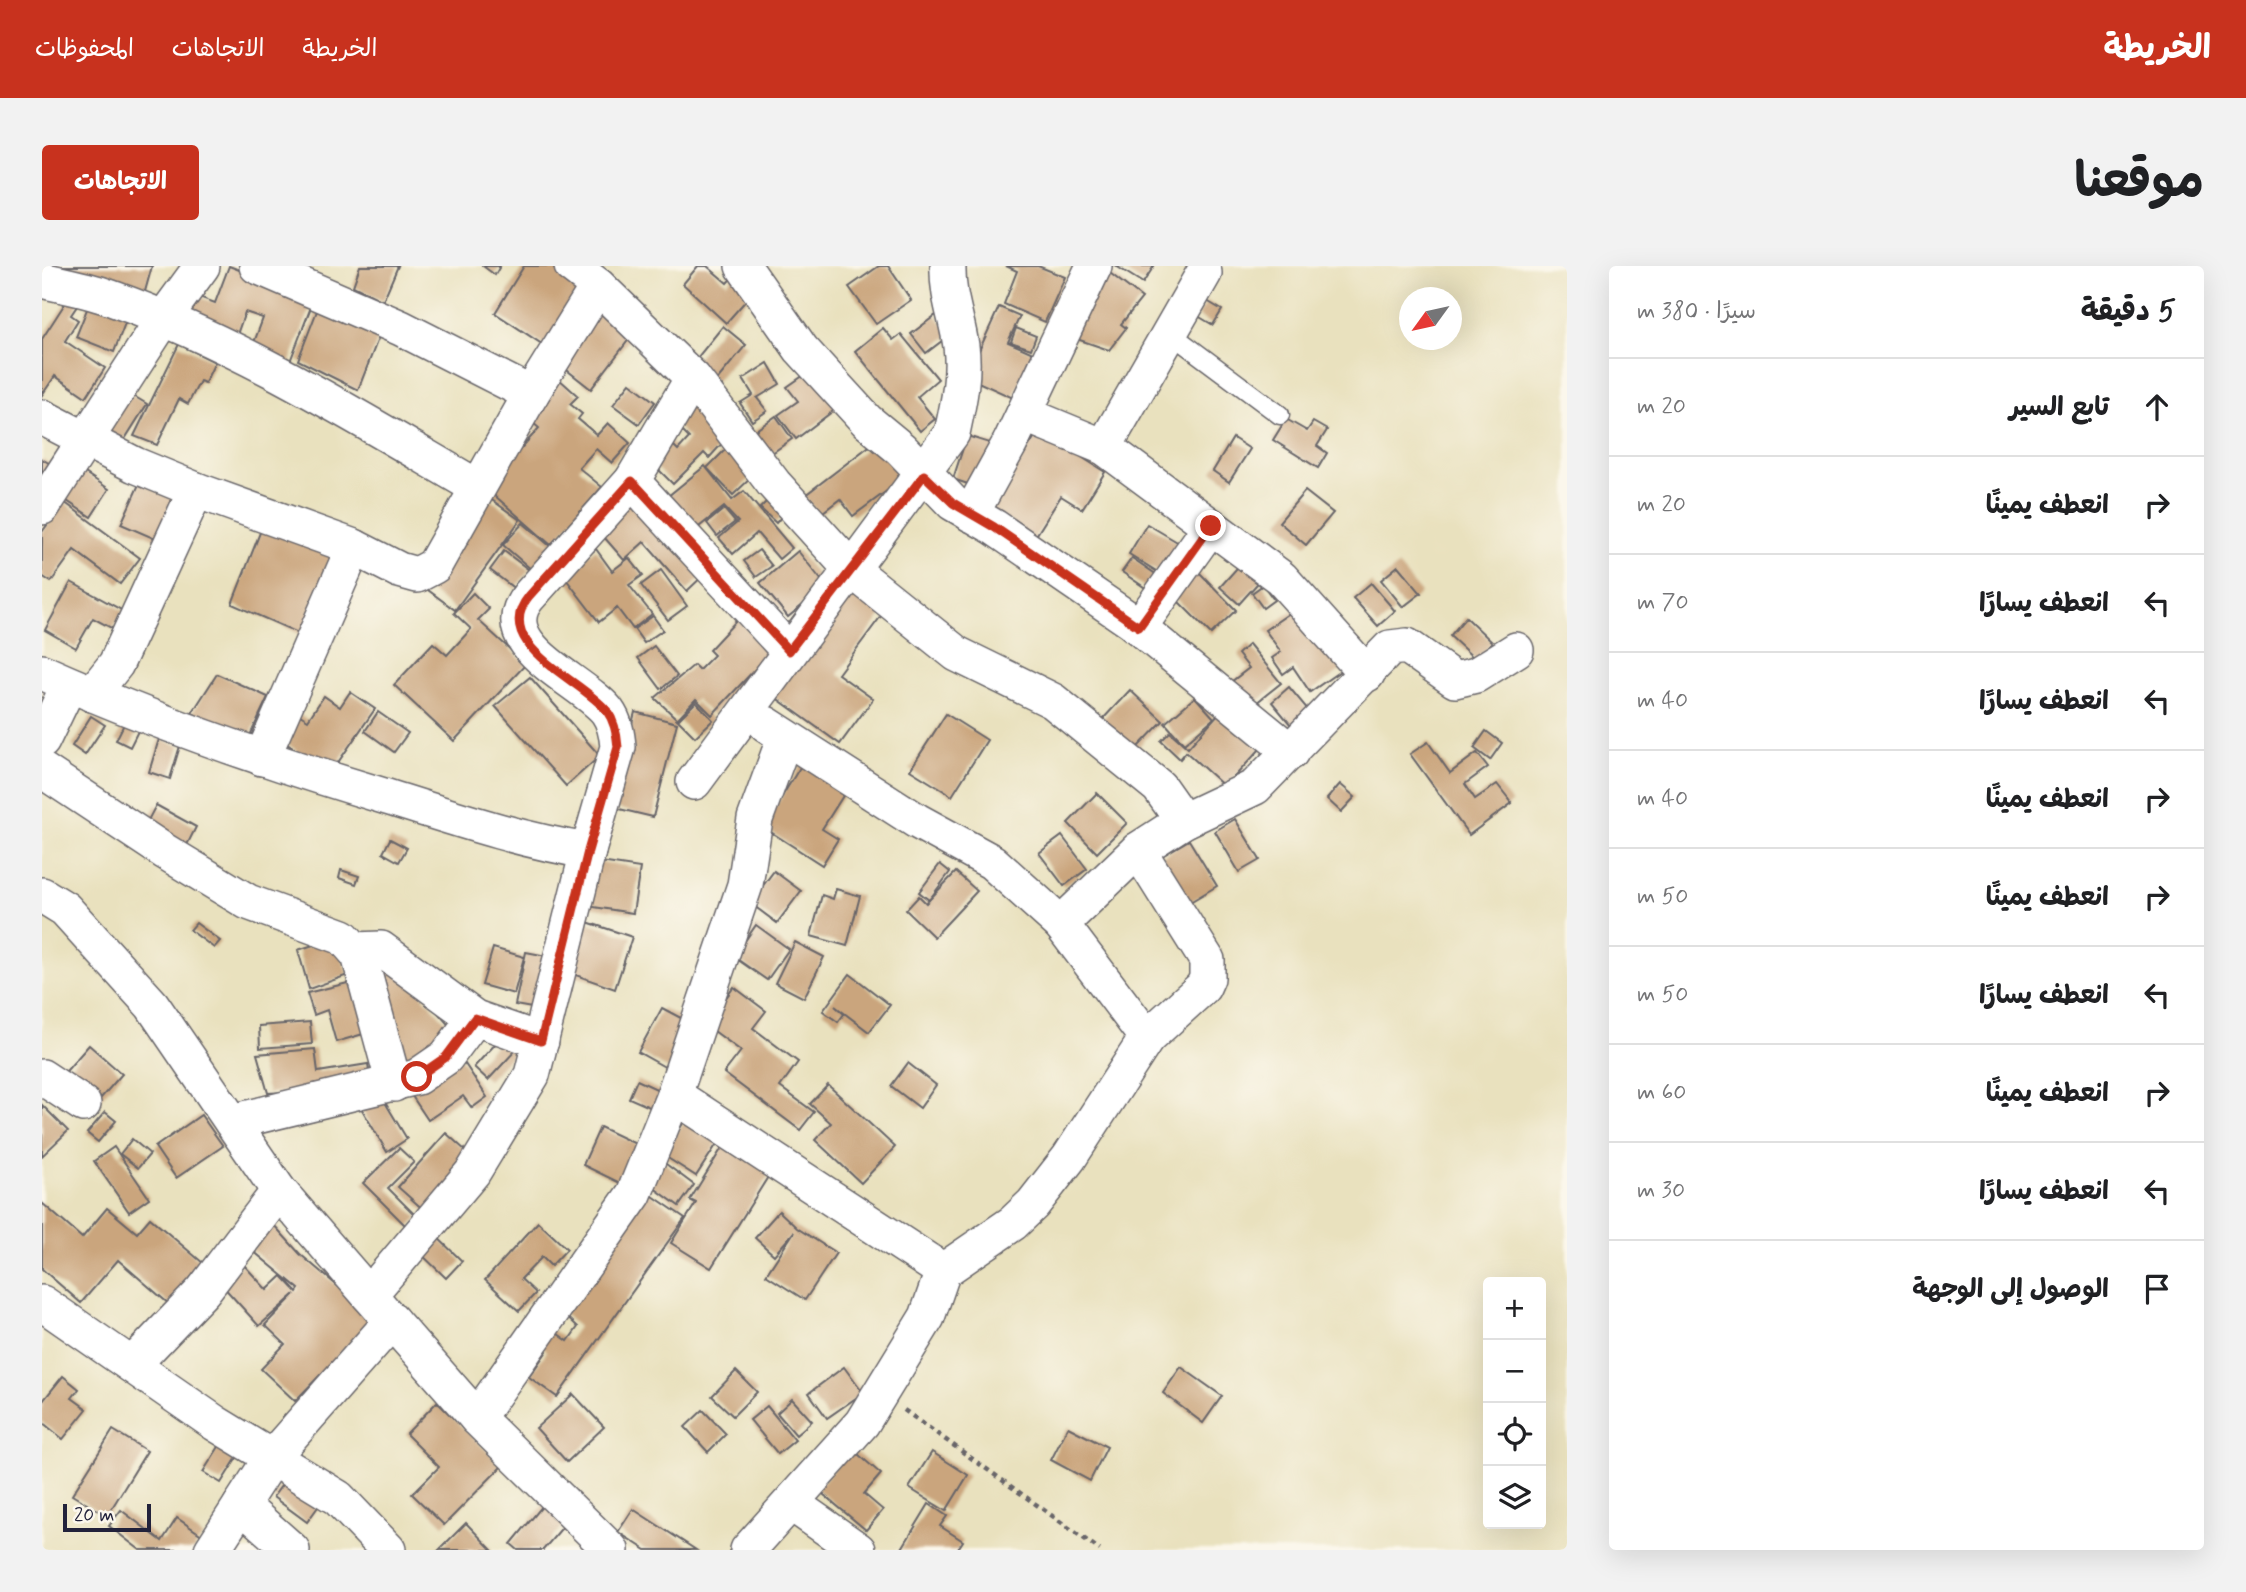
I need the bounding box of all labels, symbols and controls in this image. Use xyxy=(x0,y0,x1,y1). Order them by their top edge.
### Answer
text: الخريطة xyxy=(2104,27,2211,71)
text: المحفوظات xyxy=(35,34,134,65)
text: الاتجاهات xyxy=(172,34,265,65)
text: الخريطة xyxy=(303,34,377,65)
button: الاتجاهات xyxy=(42,145,199,220)
text: موقعنا xyxy=(2074,150,2204,215)
north arrow xyxy=(1399,287,1462,350)
text: 5 دقيقة xyxy=(2081,292,2176,331)
text: سيرًا · 380 m xyxy=(1637,297,1756,327)
icon: ahead xyxy=(2138,388,2176,426)
text: تابع السير xyxy=(2009,391,2109,425)
text: 20 m xyxy=(1637,392,1686,422)
icon: right xyxy=(2138,486,2176,524)
text: انعطف يمينًا xyxy=(1986,489,2109,523)
text: 20 m xyxy=(1637,490,1686,520)
route end xyxy=(1195,510,1226,541)
icon: left xyxy=(2138,584,2176,622)
text: انعطف يسارًا xyxy=(1979,587,2109,621)
text: 70 m xyxy=(1637,588,1689,618)
icon: left xyxy=(2138,682,2176,720)
text: انعطف يسارًا xyxy=(1979,685,2109,719)
text: 40 m xyxy=(1637,686,1688,716)
icon: right xyxy=(2138,780,2176,818)
text: انعطف يمينًا xyxy=(1986,783,2109,817)
text: 40 m xyxy=(1637,784,1688,814)
icon: right xyxy=(2138,878,2176,916)
text: انعطف يمينًا xyxy=(1986,881,2109,915)
text: 50 m xyxy=(1637,882,1689,912)
icon: left xyxy=(2138,976,2176,1014)
text: انعطف يسارًا xyxy=(1979,979,2109,1013)
text: 50 m xyxy=(1637,980,1689,1010)
route start xyxy=(401,1061,432,1092)
icon: right xyxy=(2138,1074,2176,1112)
text: انعطف يمينًا xyxy=(1986,1077,2109,1111)
text: 60 m xyxy=(1637,1078,1686,1108)
icon: left xyxy=(2138,1172,2176,1210)
text: انعطف يسارًا xyxy=(1979,1175,2109,1209)
text: 30 m xyxy=(1637,1176,1685,1206)
icon: arrive xyxy=(2138,1270,2176,1308)
text: الوصول إلى الوجهة xyxy=(1912,1273,2109,1307)
map controls xyxy=(1483,1277,1546,1529)
button: + xyxy=(1483,1277,1546,1340)
button: − xyxy=(1483,1340,1546,1403)
button: locate xyxy=(1483,1403,1546,1466)
button: layers xyxy=(1483,1466,1546,1529)
scale bar xyxy=(63,1501,150,1533)
text: 20 m xyxy=(74,1503,114,1528)

